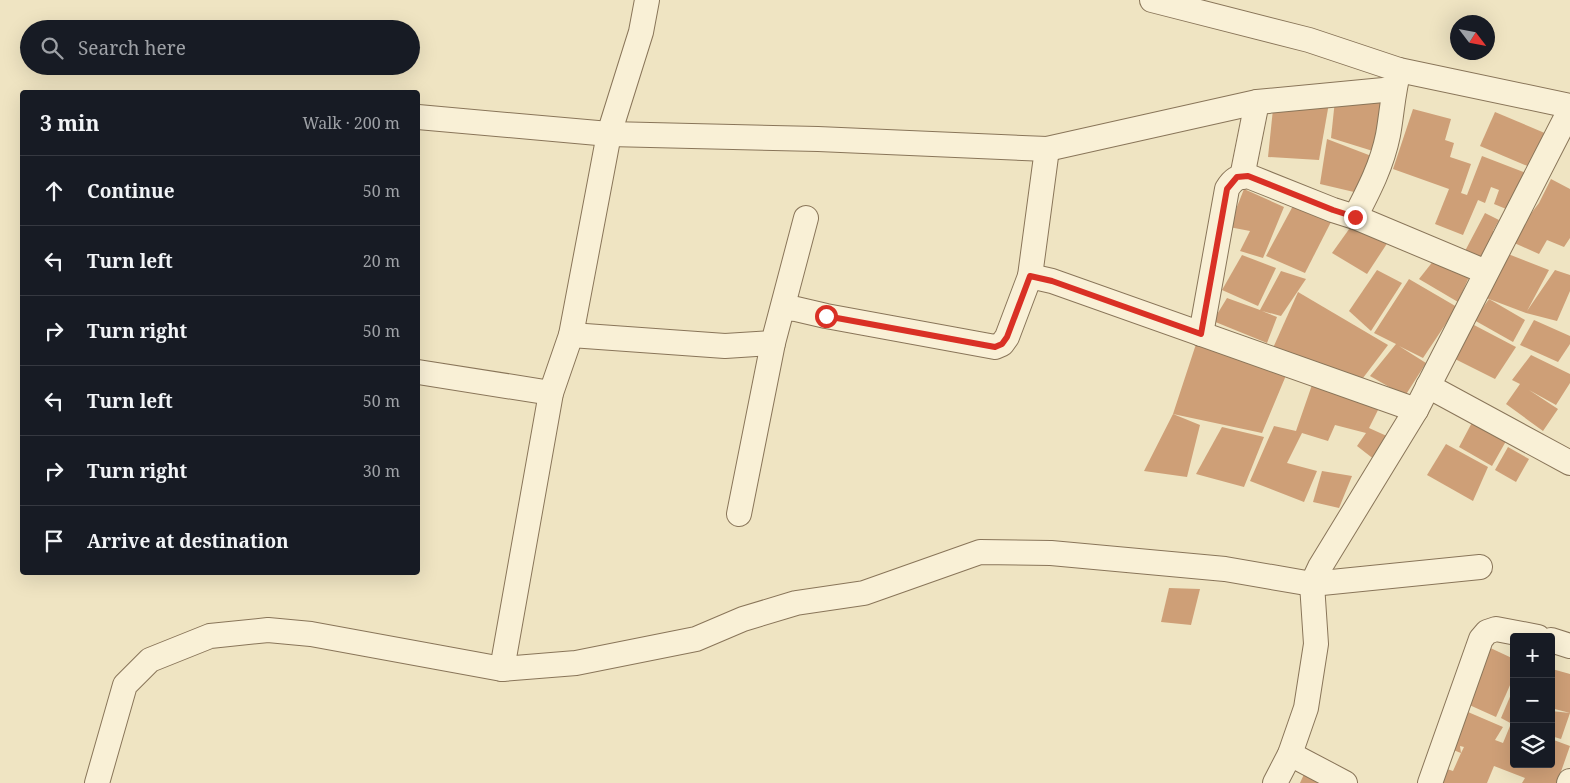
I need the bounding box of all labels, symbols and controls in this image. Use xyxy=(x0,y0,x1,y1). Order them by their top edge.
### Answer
north arrow xyxy=(1450,15,1495,60)
search box xyxy=(20,20,420,75)
icon: search xyxy=(38,34,66,62)
text: Search here xyxy=(78,35,186,61)
text: 3 min xyxy=(40,109,99,137)
text: Walk · 200 m xyxy=(303,112,400,134)
icon: ahead xyxy=(40,177,68,205)
text: Continue xyxy=(87,178,175,204)
text: 50 m xyxy=(363,180,400,202)
route end xyxy=(1344,206,1367,229)
icon: left xyxy=(40,247,68,275)
text: Turn left xyxy=(87,248,173,274)
text: 20 m xyxy=(363,250,400,272)
route start xyxy=(815,305,838,328)
icon: right xyxy=(40,317,68,345)
text: Turn right xyxy=(87,318,187,344)
text: 50 m xyxy=(363,320,400,342)
icon: left xyxy=(40,387,68,415)
text: Turn left xyxy=(87,388,173,414)
text: 50 m xyxy=(363,390,400,412)
icon: right xyxy=(40,457,68,485)
text: Turn right xyxy=(87,458,187,484)
text: 30 m xyxy=(363,460,400,482)
icon: arrive xyxy=(40,527,68,555)
text: Arrive at destination xyxy=(87,528,289,554)
map controls xyxy=(1510,633,1555,768)
button: + xyxy=(1510,633,1555,678)
button: − xyxy=(1510,678,1555,723)
button: layers xyxy=(1510,723,1555,768)

